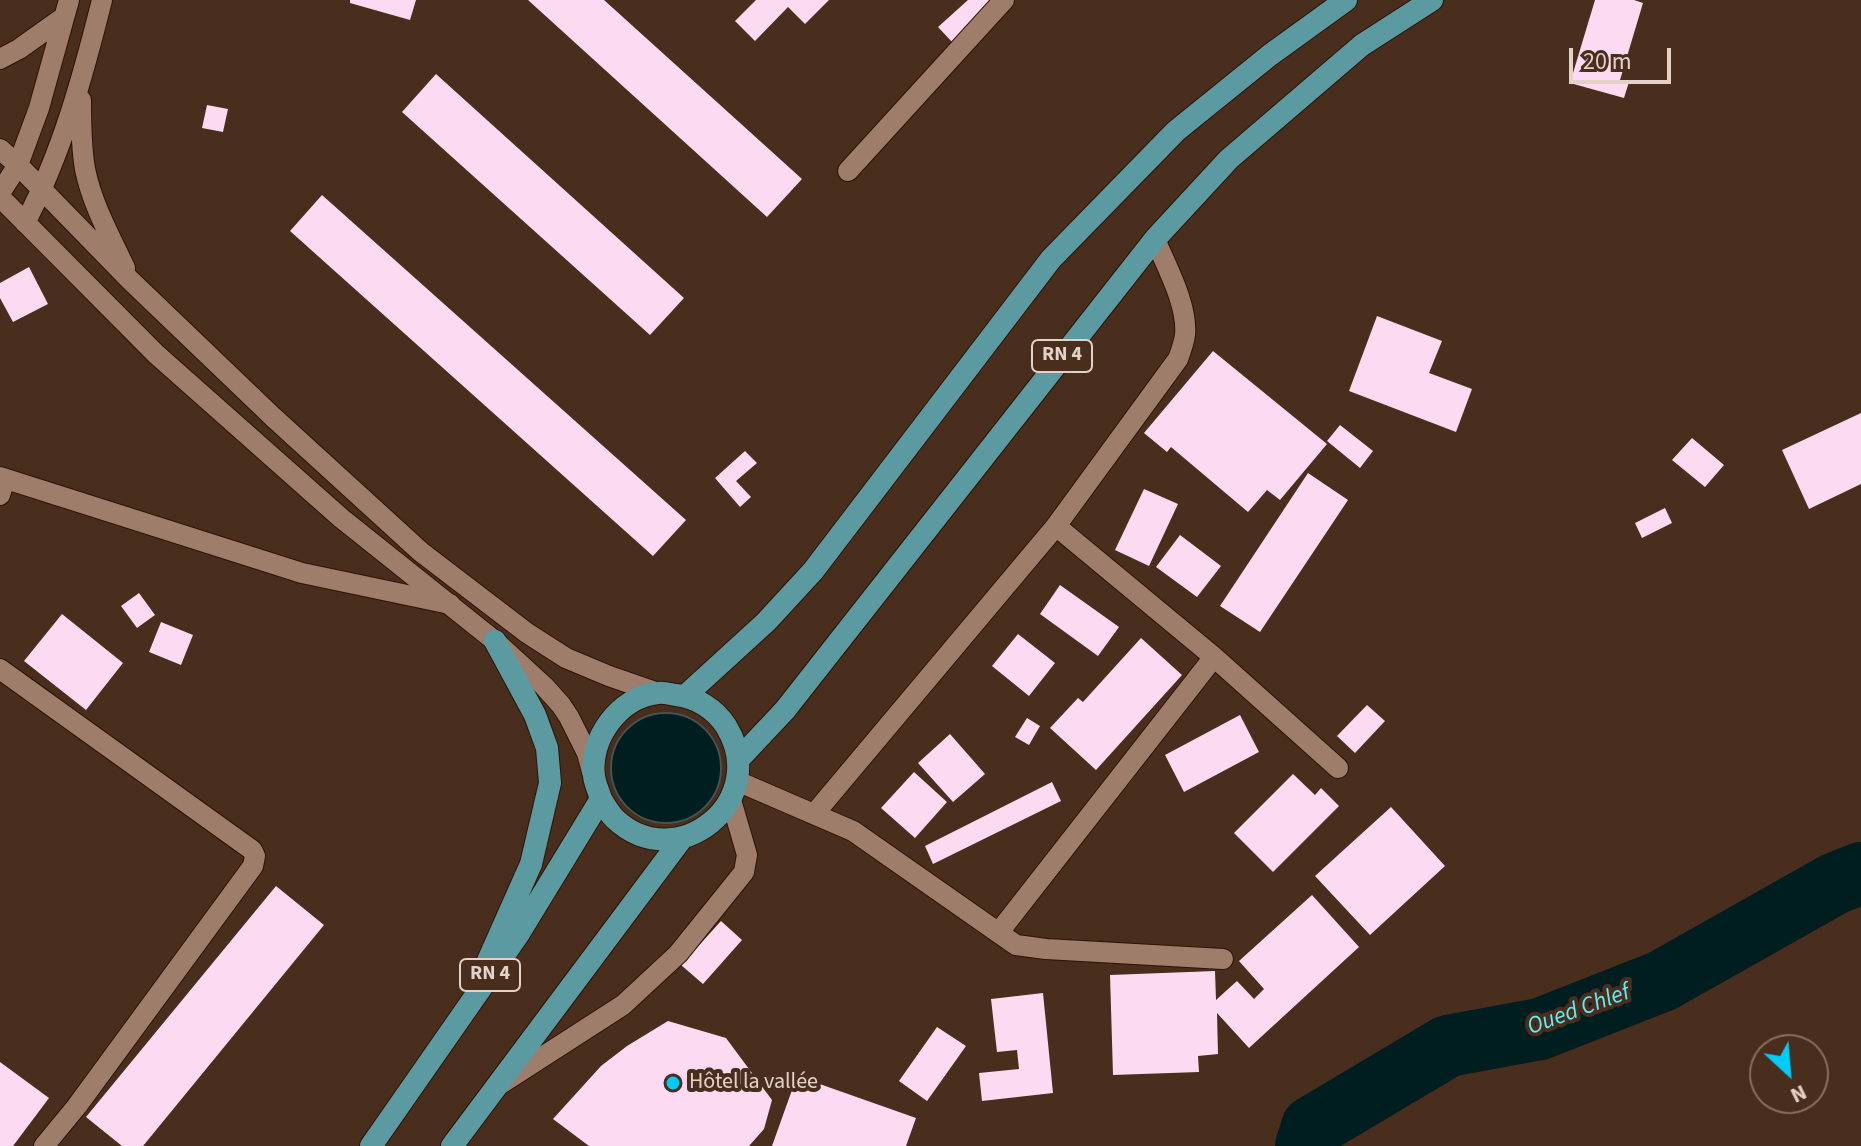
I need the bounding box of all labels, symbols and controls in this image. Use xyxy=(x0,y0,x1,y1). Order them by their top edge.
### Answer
scale bar xyxy=(1573,32,1675,82)
text: 20 m xyxy=(1583,44,1632,79)
road number: RN 4 xyxy=(1032,340,1092,372)
road number: RN 4 xyxy=(460,959,520,991)
water label: Oued Chlef xyxy=(1524,979,1634,1043)
north arrow xyxy=(1749,1034,1829,1114)
place label: Hôtel la vallée xyxy=(689,1070,818,1096)
marker: Hôtel la vallée xyxy=(664,1074,682,1092)
text: N xyxy=(1785,1076,1812,1111)

